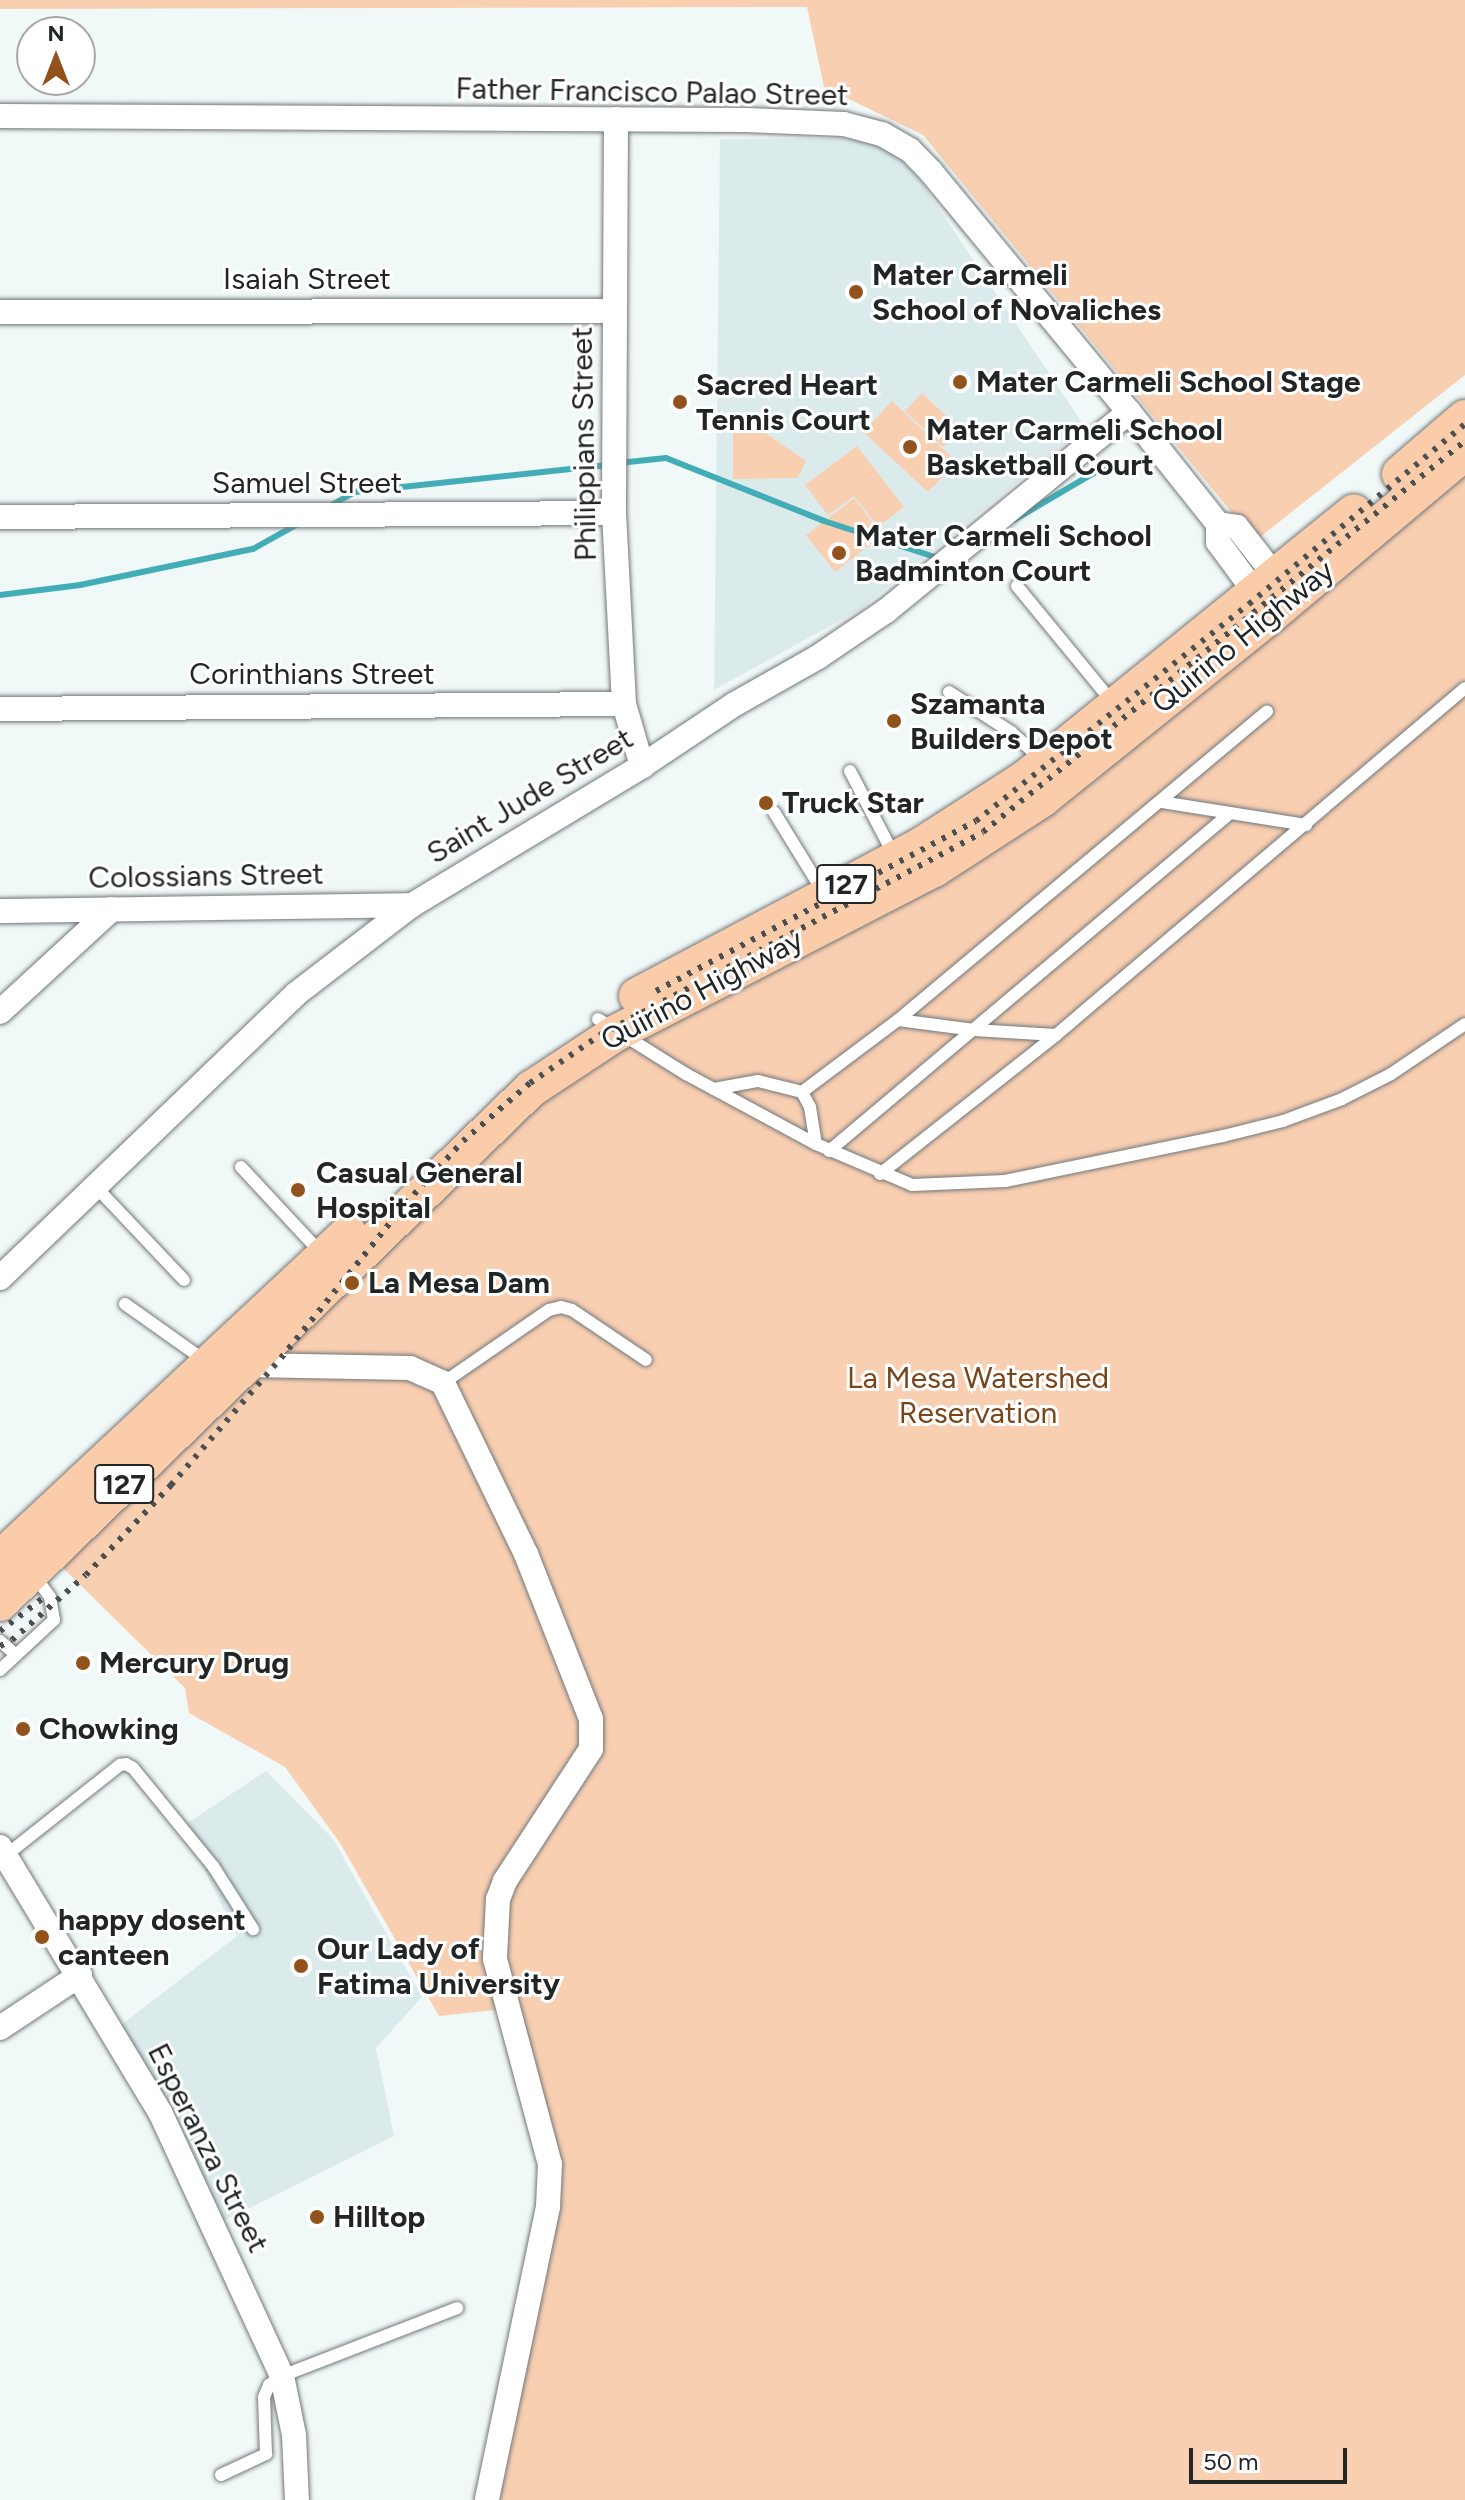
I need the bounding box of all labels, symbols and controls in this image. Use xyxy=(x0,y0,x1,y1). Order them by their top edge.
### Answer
north arrow xyxy=(16,16,96,96)
text: N xyxy=(47,20,65,47)
street label: Father Francisco Palao Street xyxy=(455,71,849,113)
place label: Mater Carmeli School of Novaliches xyxy=(872,257,1161,328)
street label: Isaiah Street xyxy=(223,261,391,297)
marker: Mater Carmeli School of Novaliches xyxy=(847,283,865,301)
street label: Philippians Street xyxy=(564,326,604,562)
place label: Mater Carmeli School Stage xyxy=(976,364,1361,400)
place label: Sacred Heart Tennis Court xyxy=(696,367,878,438)
marker: Mater Carmeli School Stage xyxy=(951,373,969,391)
marker: Sacred Heart Tennis Court xyxy=(671,393,689,411)
place label: Mater Carmeli School Basketball Court xyxy=(926,412,1223,482)
marker: Mater Carmeli School Basketball Court xyxy=(901,438,919,456)
street label: Samuel Street xyxy=(212,465,402,501)
place label: Mater Carmeli School Badminton Court xyxy=(855,518,1152,588)
marker: Mater Carmeli School Badminton Court xyxy=(830,544,848,562)
street label: Quirino Highway xyxy=(1145,553,1341,721)
street label: Corinthians Street xyxy=(189,656,435,692)
place label: Szamanta Builders Depot xyxy=(910,686,1113,756)
marker: Szamanta Builders Depot xyxy=(885,712,903,730)
street label: Saint Jude Street xyxy=(421,720,639,872)
place label: Truck Star xyxy=(782,785,924,821)
marker: Truck Star xyxy=(757,794,775,812)
street label: Colossians Street xyxy=(88,856,324,896)
road number: 127 xyxy=(816,860,876,908)
street label: Quirino Highway xyxy=(595,922,809,1058)
place label: Casual General Hospital xyxy=(316,1155,523,1226)
marker: Casual General Hospital xyxy=(287,1179,309,1201)
place label: La Mesa Dam xyxy=(368,1265,550,1301)
marker: La Mesa Dam xyxy=(343,1274,361,1292)
park label: La Mesa Watershed Reservation xyxy=(847,1360,1109,1430)
road number: 127 xyxy=(94,1460,154,1508)
place label: Mercury Drug xyxy=(99,1645,289,1681)
marker: Mercury Drug xyxy=(74,1654,92,1672)
place label: Chowking xyxy=(39,1711,179,1747)
marker: Chowking xyxy=(14,1720,32,1738)
place label: happy dosent canteen xyxy=(58,1902,246,1972)
marker: happy dosent canteen xyxy=(33,1928,51,1946)
place label: Our Lady of Fatima University xyxy=(317,1931,560,2002)
marker: Our Lady of Fatima University xyxy=(292,1957,310,1975)
street label: Esperanza Street xyxy=(140,2038,276,2258)
place label: Hilltop xyxy=(333,2199,425,2235)
marker: Hilltop xyxy=(308,2208,326,2226)
scale bar xyxy=(1193,2432,1351,2482)
text: 50 m xyxy=(1203,2447,1259,2476)

